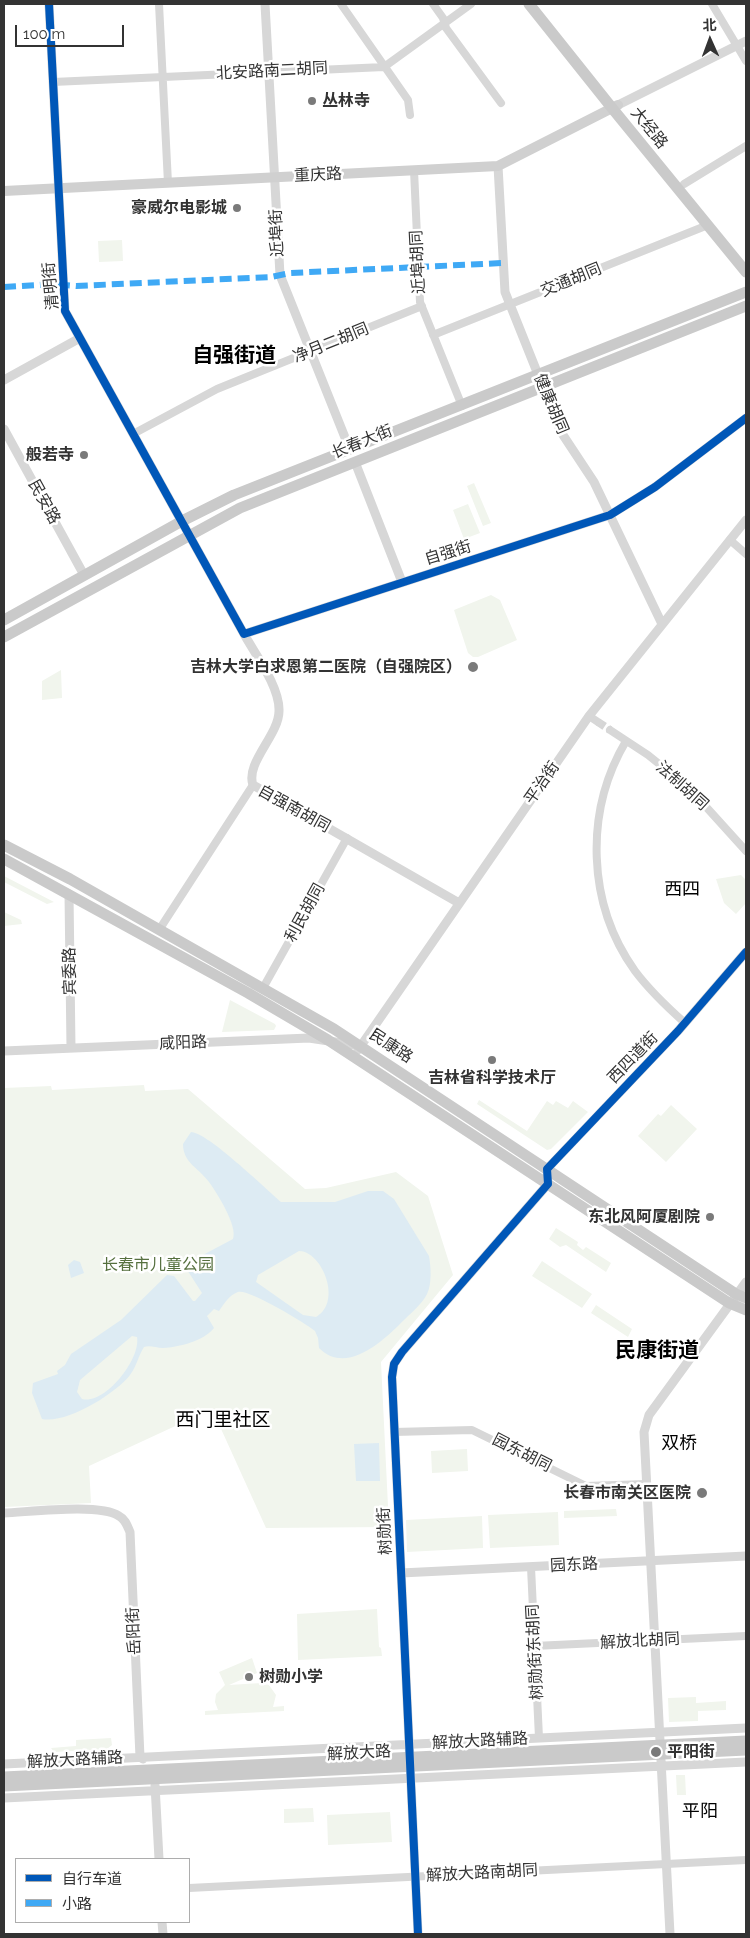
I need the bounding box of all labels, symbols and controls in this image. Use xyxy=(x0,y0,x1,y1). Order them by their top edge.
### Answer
scale bar xyxy=(18,15,126,47)
north arrow xyxy=(685,15,735,65)
text: 北 xyxy=(702,17,717,33)
text: 100 m xyxy=(23,25,65,43)
street label: 北安路南二胡同 xyxy=(216,58,328,84)
place label: 丛林寺 xyxy=(322,91,370,111)
marker: 丛林寺 xyxy=(306,95,318,107)
street label: 大经路 xyxy=(626,103,672,153)
street label: 重庆路 xyxy=(294,164,342,186)
place label: 豪威尔电影城 xyxy=(131,198,227,218)
marker: 豪威尔电影城 xyxy=(231,202,243,214)
street label: 近埠街 xyxy=(266,209,288,257)
street label: 近埠胡同 xyxy=(407,230,429,294)
street label: 交通胡同 xyxy=(538,259,604,301)
street label: 清明街 xyxy=(39,261,63,311)
street label: 净月二胡同 xyxy=(290,319,372,367)
district label: 自强街道 xyxy=(192,343,276,369)
street label: 健康胡同 xyxy=(530,371,572,437)
street label: 长春大街 xyxy=(329,421,395,463)
place label: 般若寺 xyxy=(26,445,74,465)
marker: 般若寺 xyxy=(78,449,90,461)
street label: 民安路 xyxy=(24,476,64,528)
street label: 自强街 xyxy=(422,537,474,569)
place label: 吉林大学白求恩第二医院（自强院区） xyxy=(190,657,462,677)
marker: 吉林大学白求恩第二医院（自强院区） xyxy=(466,660,480,674)
street label: 法制胡同 xyxy=(652,757,712,815)
street label: 平治街 xyxy=(520,758,564,808)
street label: 自强南胡同 xyxy=(254,781,334,837)
district label: 西四 xyxy=(664,879,700,901)
street label: 利民胡同 xyxy=(281,880,329,946)
street label: 宾委路 xyxy=(60,947,80,995)
street label: 民康路 xyxy=(366,1025,416,1067)
street label: 西四道街 xyxy=(604,1028,662,1088)
street label: 咸阳路 xyxy=(159,1033,207,1053)
marker: 吉林省科学技术厅 xyxy=(486,1054,498,1066)
place label: 吉林省科学技术厅 xyxy=(428,1068,556,1088)
place label: 东北风阿厦剧院 xyxy=(588,1207,700,1227)
marker: 东北风阿厦剧院 xyxy=(704,1211,716,1223)
park label: 长春市儿童公园 xyxy=(102,1255,214,1275)
district label: 民康街道 xyxy=(615,1338,699,1364)
district label: 西门里社区 xyxy=(176,1409,270,1431)
street label: 园东胡同 xyxy=(489,1430,555,1476)
district label: 双桥 xyxy=(661,1433,697,1455)
place label: 长春市南关区医院 xyxy=(563,1483,691,1503)
marker: 长春市南关区医院 xyxy=(695,1486,709,1500)
street label: 树勋街 xyxy=(374,1507,396,1555)
street label: 园东路 xyxy=(550,1554,598,1576)
street label: 树勋街东胡同 xyxy=(523,1604,547,1700)
street label: 岳阳街 xyxy=(123,1607,145,1655)
street label: 解放北胡同 xyxy=(600,1629,680,1653)
place label: 树勋小学 xyxy=(259,1667,323,1687)
marker: 树勋小学 xyxy=(243,1671,255,1683)
street label: 解放大路辅路 xyxy=(432,1729,528,1753)
street label: 解放大路 xyxy=(327,1742,391,1764)
place label: 平阳街 xyxy=(667,1742,715,1762)
marker: 平阳街 xyxy=(649,1745,663,1759)
street label: 解放大路辅路 xyxy=(27,1748,123,1772)
district label: 平阳 xyxy=(682,1801,718,1823)
legend xyxy=(15,1858,190,1923)
street label: 解放大路南胡同 xyxy=(426,1860,538,1886)
text: 自行车道 xyxy=(62,1870,122,1888)
text: 小路 xyxy=(62,1895,92,1913)

